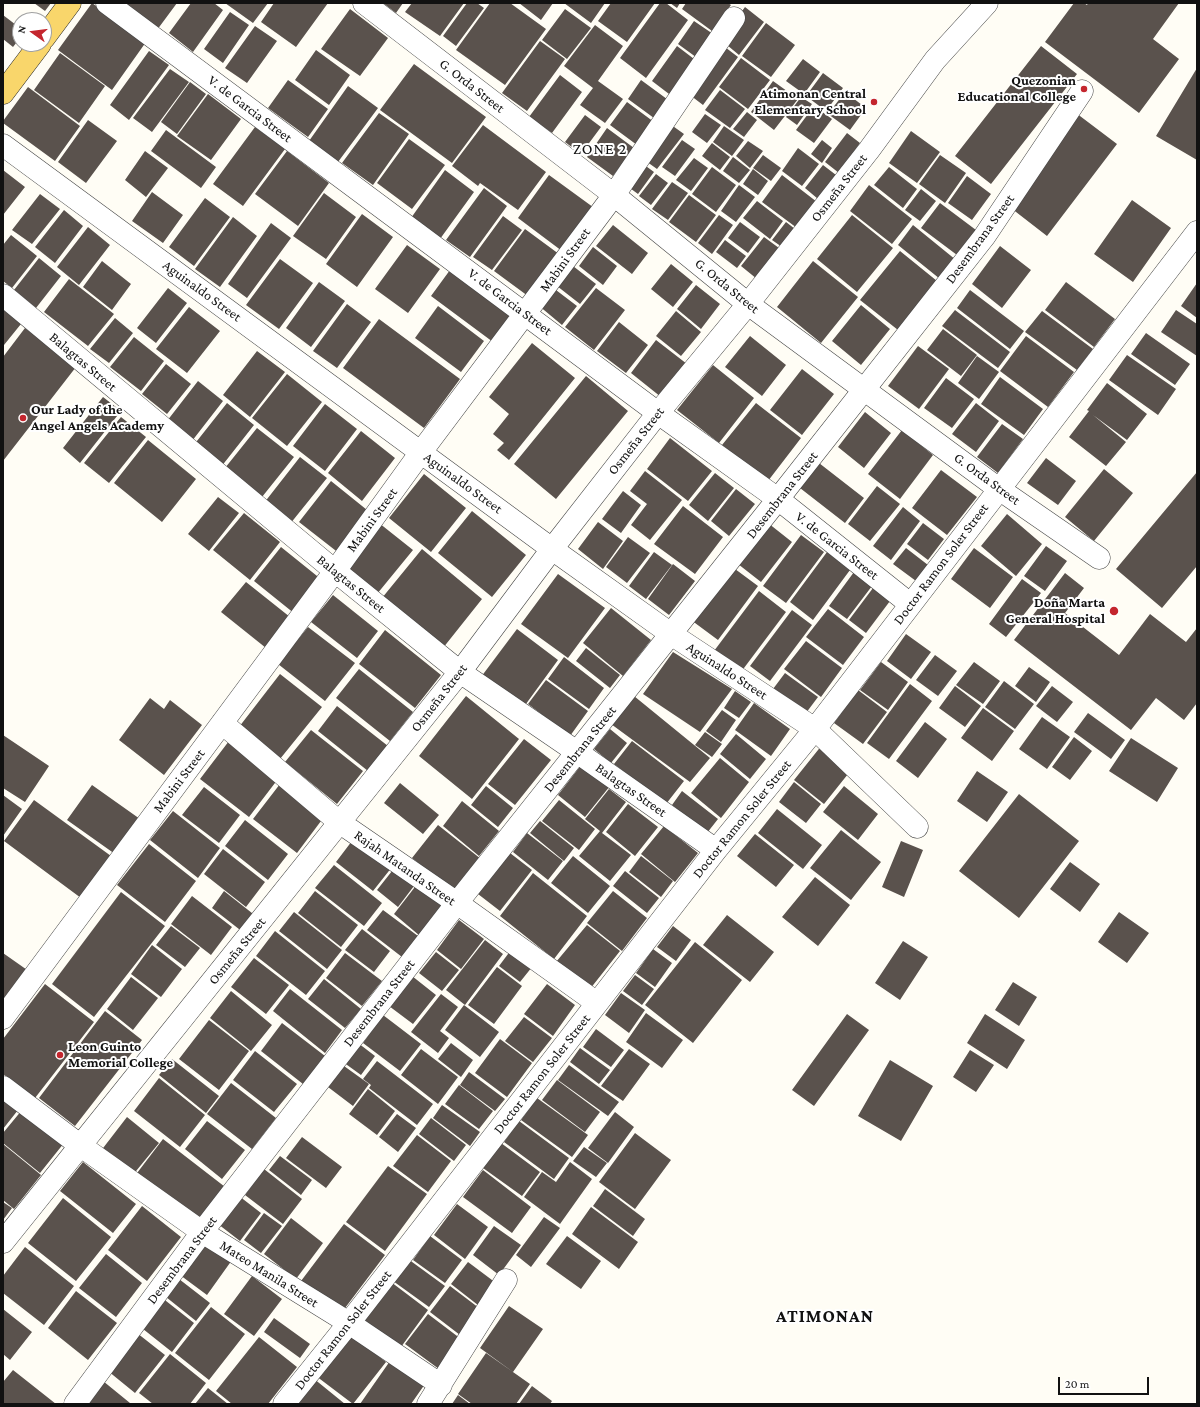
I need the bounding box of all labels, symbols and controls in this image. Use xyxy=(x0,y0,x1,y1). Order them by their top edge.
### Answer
north arrow xyxy=(12,12,52,52)
text: N xyxy=(15,24,28,34)
street label: G. Orda Street xyxy=(436,55,508,117)
street label: V. de Garcia Street xyxy=(205,72,295,146)
place label: Quezonian Educational College xyxy=(957,73,1076,106)
marker: Quezonian Educational College xyxy=(1079,84,1089,94)
place label: Atimonan Central Elementary School xyxy=(754,86,866,118)
marker: Atimonan Central Elementary School xyxy=(869,97,879,107)
district label: ZONE 2 xyxy=(573,139,627,159)
street label: Osmeña Street xyxy=(807,151,871,225)
street label: Desembrana Street xyxy=(942,191,1018,287)
street label: Mabini Street xyxy=(536,224,594,296)
street label: G. Orda Street xyxy=(691,255,763,317)
street label: Aguinaldo Street xyxy=(159,257,245,325)
street label: V. de Garcia Street xyxy=(465,265,555,339)
street label: Balagtas Street xyxy=(46,329,120,395)
place label: Our Lady of the Angel Angels Academy xyxy=(31,402,164,434)
street label: Osmeña Street xyxy=(604,404,668,478)
marker: Our Lady of the Angel Angels Academy xyxy=(18,413,28,423)
street label: Desembrana Street xyxy=(743,448,821,542)
street label: Aguinaldo Street xyxy=(420,449,506,517)
street label: G. Orda Street xyxy=(951,449,1023,509)
street label: Mabini Street xyxy=(343,484,401,556)
street label: Doctor Ramon Soler Street xyxy=(890,500,992,628)
street label: V. de Garcia Street xyxy=(792,508,882,584)
street label: Balagtas Street xyxy=(313,551,389,617)
place label: Doña Marta General Hospital xyxy=(1006,595,1105,628)
marker: Doña Marta General Hospital xyxy=(1108,605,1120,617)
street label: Aguinaldo Street xyxy=(683,639,771,703)
street label: Osmeña Street xyxy=(407,661,471,735)
street label: Desembrana Street xyxy=(540,702,620,796)
street label: Mabini Street xyxy=(150,746,208,816)
street label: Doctor Ramon Soler Street xyxy=(689,756,795,882)
street label: Balagtas Street xyxy=(592,759,670,821)
street label: Rajah Matanda Street xyxy=(351,827,459,909)
street label: Osmeña Street xyxy=(205,914,269,988)
street label: Desembrana Street xyxy=(340,956,418,1050)
street label: Doctor Ramon Soler Street xyxy=(490,1011,594,1137)
place label: Leon Guinto Memorial College xyxy=(68,1039,173,1072)
marker: Leon Guinto Memorial College xyxy=(55,1050,65,1060)
street label: Desembrana Street xyxy=(143,1213,221,1307)
street label: Mateo Manila Street xyxy=(217,1237,321,1311)
street label: Doctor Ramon Soler Street xyxy=(291,1267,395,1393)
district label: ATIMONAN xyxy=(776,1305,874,1327)
scale bar xyxy=(1060,1369,1151,1395)
text: 20 m xyxy=(1065,1377,1089,1391)

